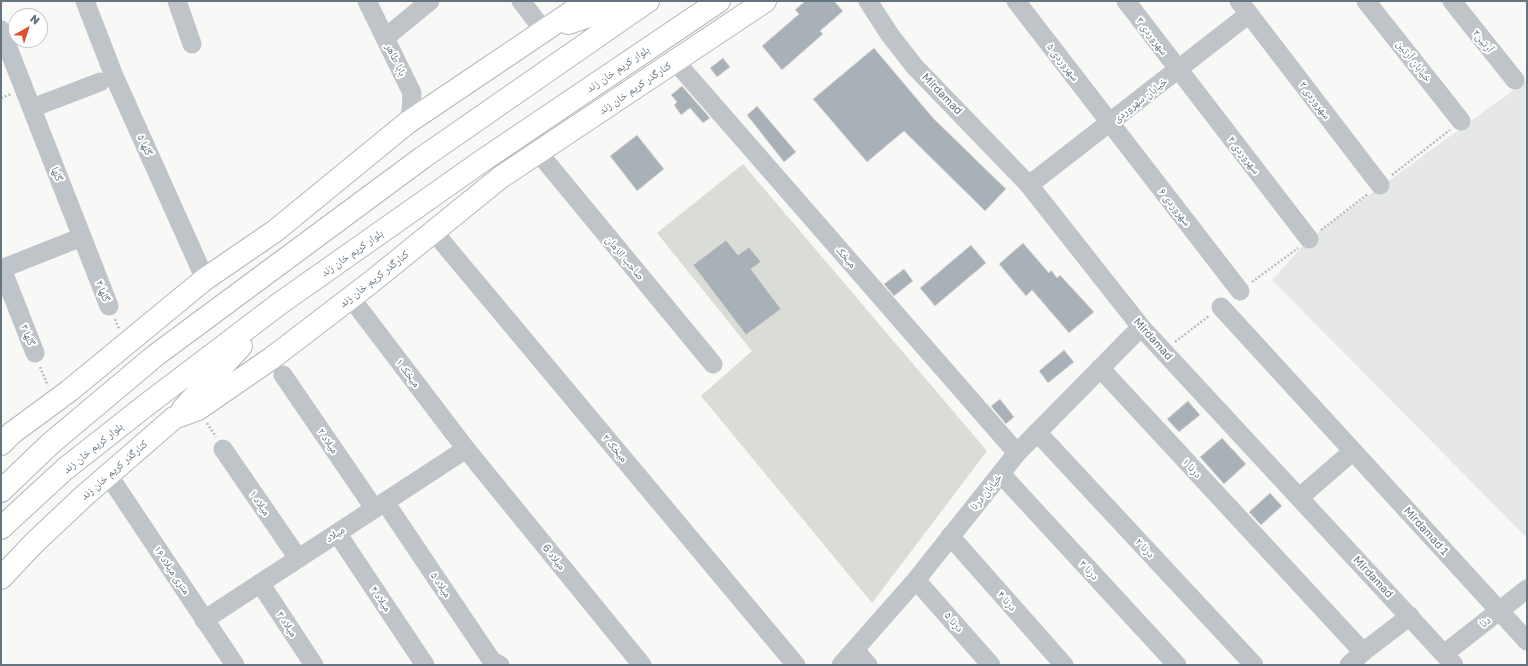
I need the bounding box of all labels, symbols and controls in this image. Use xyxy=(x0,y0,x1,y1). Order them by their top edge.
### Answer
north arrow xyxy=(8,8,48,48)
text: N xyxy=(28,11,43,27)
street label: سهروردی ۳ xyxy=(1133,14,1171,58)
street label: آرتین۲ xyxy=(1470,27,1496,55)
street label: خیابان آرتین xyxy=(1393,37,1435,85)
street label: سهروردی ۵ xyxy=(1044,40,1082,84)
street label: بابا طاهر xyxy=(383,42,409,78)
street label: بلوار کریم خان زند xyxy=(584,43,652,95)
street label: کنارگذر کریم خان زند xyxy=(596,59,674,117)
street label: Mirdamad xyxy=(919,71,965,117)
street label: خیابان سهروردی xyxy=(1110,75,1170,125)
street label: سهروردی ۲ xyxy=(1296,78,1334,122)
street label: گلها ۵ xyxy=(135,132,155,158)
street label: سهروردی ۴ xyxy=(1225,133,1263,177)
street label: گلها xyxy=(48,165,66,183)
street label: سهروردی ۶ xyxy=(1156,185,1194,229)
street label: بلوار کریم خان زند xyxy=(318,227,386,279)
street label: صاحب الزمان xyxy=(603,233,647,283)
street label: میخک xyxy=(833,243,859,271)
street label: کنارگذر کریم خان زند xyxy=(337,248,411,310)
street label: گلها ۴ xyxy=(93,278,113,304)
street label: Mirdamad xyxy=(1131,315,1175,363)
street label: گلها ۳ xyxy=(18,322,38,348)
street label: میخک ۱ xyxy=(393,356,423,390)
street label: بلوار کریم خان زند xyxy=(60,420,126,476)
street label: میلاد ۲ xyxy=(315,426,341,456)
street label: میخک ۲ xyxy=(599,431,631,465)
street label: کنارگذر کریم خان زند xyxy=(78,437,150,503)
street label: درنا ۱ xyxy=(1180,455,1204,481)
street label: خیابان درنا xyxy=(967,471,1005,513)
street label: میلاد ۱ xyxy=(247,488,273,518)
street label: Mirdamad 1 xyxy=(1401,504,1451,558)
street label: میلاد xyxy=(323,523,347,545)
street label: درنا ۲ xyxy=(1133,535,1157,561)
street label: میلاد 6 xyxy=(540,541,568,573)
street label: ۱۶ متری میلاد xyxy=(151,543,193,597)
street label: Mirdamad xyxy=(1350,553,1396,601)
street label: درنا ۳ xyxy=(1077,557,1101,583)
street label: میلاد ۵ xyxy=(428,570,454,600)
street label: میلاد ۴ xyxy=(368,584,394,614)
street label: درنا ۴ xyxy=(995,588,1019,614)
street label: میلاد ۳ xyxy=(274,609,300,639)
street label: درنا ۵ xyxy=(942,609,966,635)
street label: دنا xyxy=(1477,614,1493,630)

